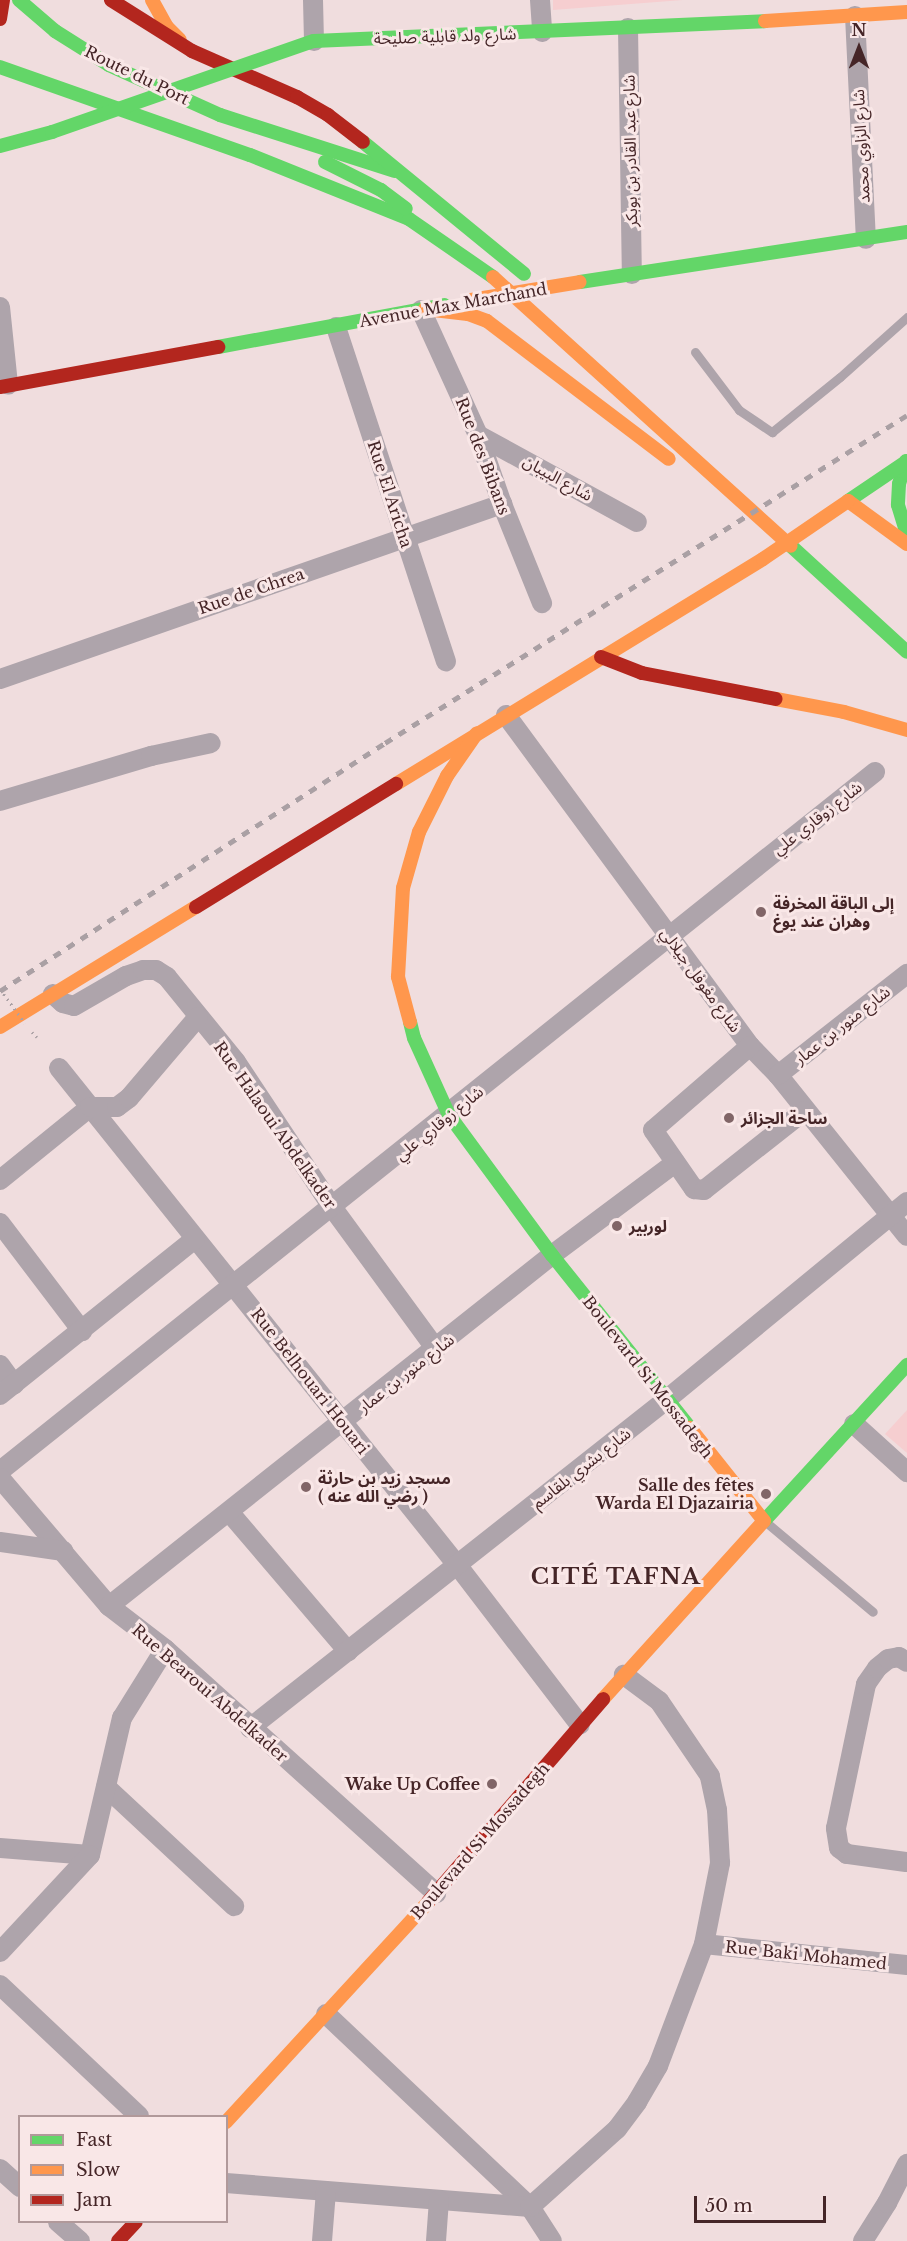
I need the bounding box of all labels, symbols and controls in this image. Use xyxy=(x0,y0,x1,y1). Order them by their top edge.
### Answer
north arrow xyxy=(829,18,889,78)
text: N xyxy=(851,20,867,40)
street label: شارع ولد قابلية صليحة xyxy=(373,24,517,48)
street label: Route du Port xyxy=(81,41,193,109)
street label: شارع عبد القادر بن بوبكر xyxy=(619,75,641,227)
street label: شارع الزاوي محمد xyxy=(848,89,874,203)
street label: Avenue Max Marchand xyxy=(358,279,548,331)
street label: Rue des Bibans xyxy=(452,395,514,517)
street label: Rue El Aricha xyxy=(364,438,416,550)
street label: شارع البيبان xyxy=(520,451,596,505)
street label: Rue de Chrea xyxy=(195,564,307,618)
street label: شارع زوقاري علي xyxy=(769,777,865,859)
place label: إلى الباقة المخرفة وهران عند يوغ xyxy=(773,893,894,931)
marker: إلى الباقة المخرفة وهران عند يوغ xyxy=(754,905,768,919)
street label: شارع مغوفل جيلالي xyxy=(657,924,745,1036)
street label: شارع منور بن عمار xyxy=(790,982,894,1068)
street label: Rue Halaoui Abdelkader xyxy=(210,1037,340,1213)
street label: شارع زوقاري علي xyxy=(391,1082,487,1164)
place label: ساحة الجزائر xyxy=(741,1108,828,1128)
marker: ساحة الجزائر xyxy=(722,1111,736,1125)
place label: لوربير xyxy=(629,1216,667,1236)
marker: لوربير xyxy=(610,1219,624,1233)
street label: Boulevard Si Mossadegh xyxy=(579,1292,717,1462)
street label: Rue Belhouari Houari xyxy=(247,1304,373,1458)
street label: شارع منور بن عمار xyxy=(354,1330,458,1416)
street label: شارع بشري بلقاسم xyxy=(528,1424,634,1512)
place label: مسجد زيد بن حارثة ( رضي الله عنه ) xyxy=(318,1468,451,1506)
place label: Salle des fêtes Warda El Djazairia xyxy=(596,1475,754,1513)
marker: مسجد زيد بن حارثة ( رضي الله عنه ) xyxy=(299,1480,313,1494)
marker: Salle des fêtes Warda El Djazairia xyxy=(759,1487,773,1501)
district label: CITÉ TAFNA xyxy=(530,1564,702,1590)
street label: Rue Bearoui Abdelkader xyxy=(128,1620,292,1766)
street label: Boulevard Si Mossadegh xyxy=(407,1759,553,1923)
place label: Wake Up Coffee xyxy=(345,1774,480,1794)
marker: Wake Up Coffee xyxy=(485,1777,499,1791)
street label: Rue Baki Mohamed xyxy=(724,1937,888,1973)
legend xyxy=(18,2115,228,2223)
text: Fast xyxy=(76,2129,112,2151)
text: Slow xyxy=(76,2159,120,2181)
scale bar xyxy=(697,2184,829,2222)
text: Jam xyxy=(76,2189,112,2211)
text: 50 m xyxy=(705,2195,753,2217)

